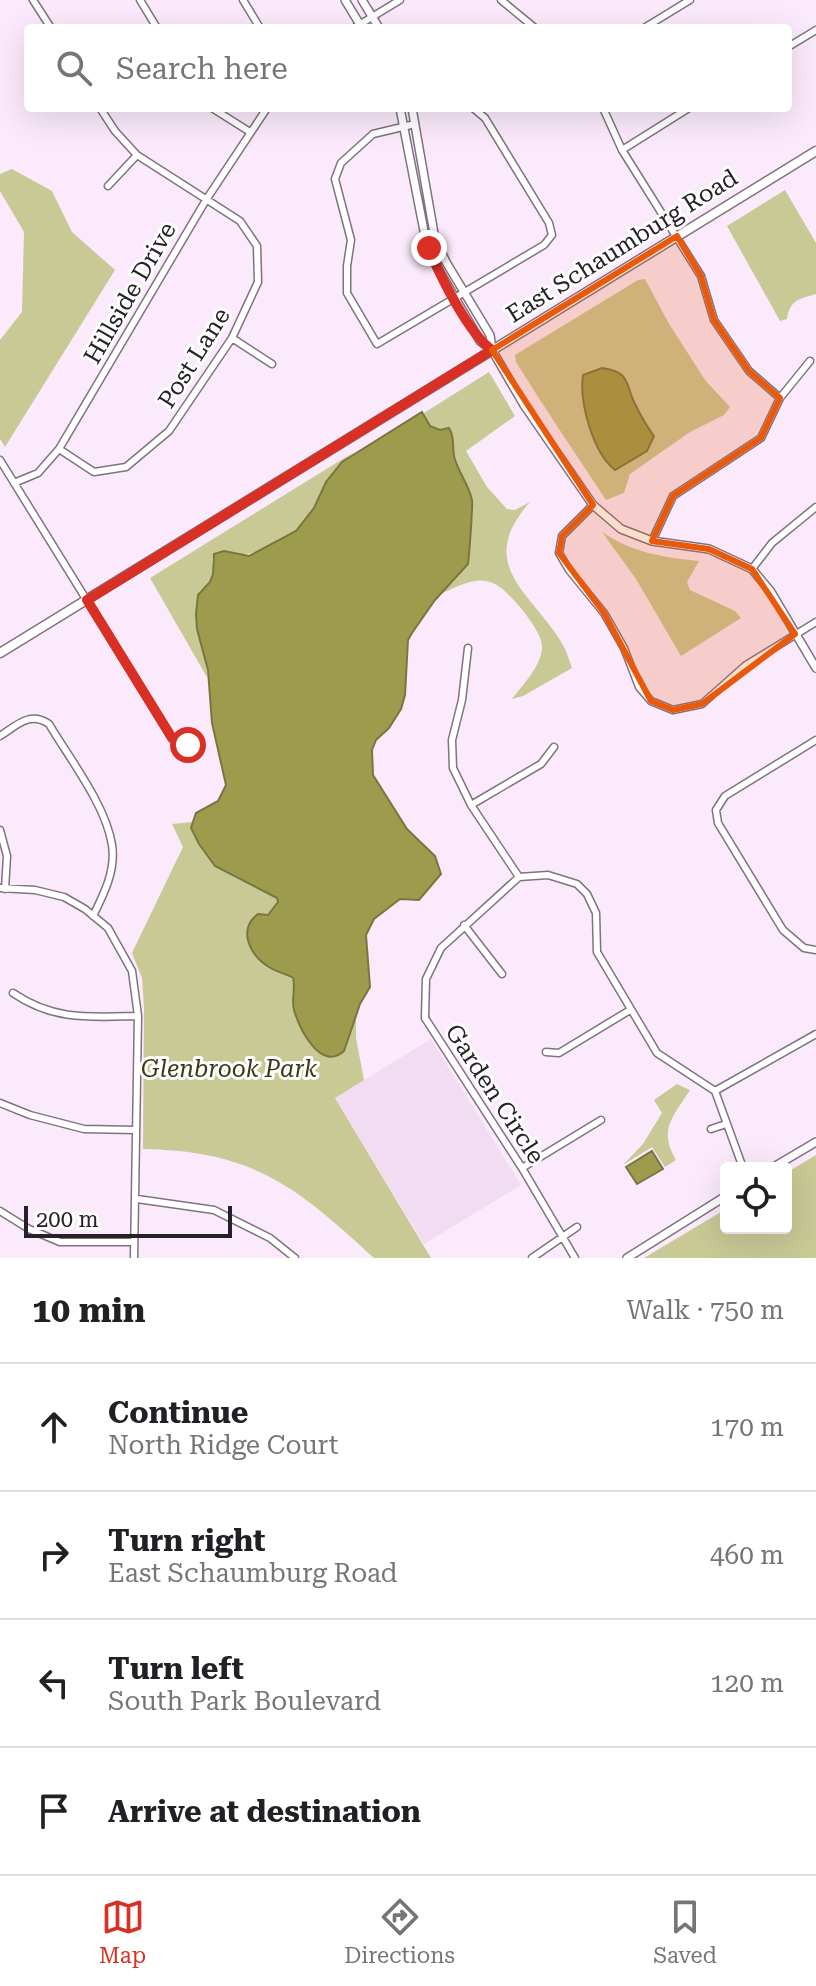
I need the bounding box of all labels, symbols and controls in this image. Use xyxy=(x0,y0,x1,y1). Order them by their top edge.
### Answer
search box xyxy=(24,24,792,112)
icon: search xyxy=(52,46,96,90)
text: Search here xyxy=(116,51,288,86)
street label: East Schaumburg Road xyxy=(501,163,743,329)
street label: Hillside Drive xyxy=(78,217,182,369)
route end xyxy=(411,230,447,266)
street label: Post Lane xyxy=(152,303,236,413)
route start xyxy=(170,727,206,763)
street label: Garden Circle xyxy=(440,1019,550,1169)
park label: Glenbrook Park xyxy=(141,1055,317,1083)
map controls xyxy=(720,1162,792,1234)
button: locate xyxy=(720,1162,792,1234)
scale bar xyxy=(24,1202,232,1238)
text: 200 m xyxy=(36,1207,99,1232)
text: 10 min xyxy=(32,1290,146,1330)
text: Walk · 750 m xyxy=(626,1295,784,1325)
text: Continue xyxy=(108,1395,248,1430)
icon: ahead xyxy=(32,1405,76,1449)
text: 170 m xyxy=(710,1412,784,1442)
text: North Ridge Court xyxy=(108,1430,338,1460)
text: Turn right xyxy=(108,1523,265,1558)
icon: right xyxy=(32,1533,76,1577)
text: 460 m xyxy=(710,1540,784,1570)
text: East Schaumburg Road xyxy=(108,1558,397,1588)
text: Turn left xyxy=(108,1651,244,1686)
icon: left xyxy=(32,1661,76,1705)
text: 120 m xyxy=(710,1668,784,1698)
text: South Park Boulevard xyxy=(108,1686,381,1716)
icon: arrive xyxy=(32,1789,76,1833)
text: Arrive at destination xyxy=(108,1794,421,1829)
tab: Map xyxy=(99,1895,146,1968)
tab: Directions xyxy=(344,1895,455,1968)
tab: Saved xyxy=(653,1895,717,1968)

